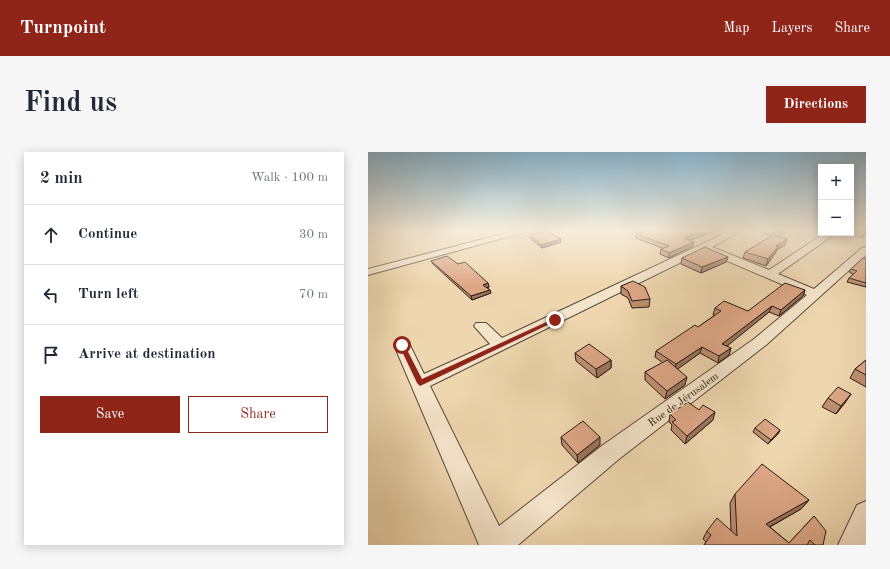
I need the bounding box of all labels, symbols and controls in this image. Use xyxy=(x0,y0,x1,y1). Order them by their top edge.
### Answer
text: Turnpoint xyxy=(20,19,106,38)
text: Map xyxy=(724,21,750,35)
text: Layers xyxy=(772,21,813,35)
text: Share xyxy=(835,21,870,35)
button: Directions xyxy=(766,86,866,123)
text: Find us xyxy=(24,90,117,118)
map controls xyxy=(818,164,854,236)
button: + xyxy=(818,164,854,200)
text: 2 min xyxy=(40,170,83,187)
text: Walk · 100 m xyxy=(251,171,328,184)
button: − xyxy=(818,200,854,236)
icon: ahead xyxy=(40,224,62,246)
text: Continue xyxy=(78,227,137,242)
text: 30 m xyxy=(299,228,328,241)
icon: left xyxy=(40,284,62,306)
text: Turn left xyxy=(78,287,138,302)
text: 70 m xyxy=(299,288,328,301)
route end xyxy=(546,311,564,329)
route start xyxy=(393,336,411,354)
icon: arrive xyxy=(40,344,62,366)
text: Arrive at destination xyxy=(78,347,216,362)
street label: Rue de Jérusalem xyxy=(647,371,721,429)
button: Save xyxy=(40,396,180,433)
button: Share xyxy=(188,396,328,433)

